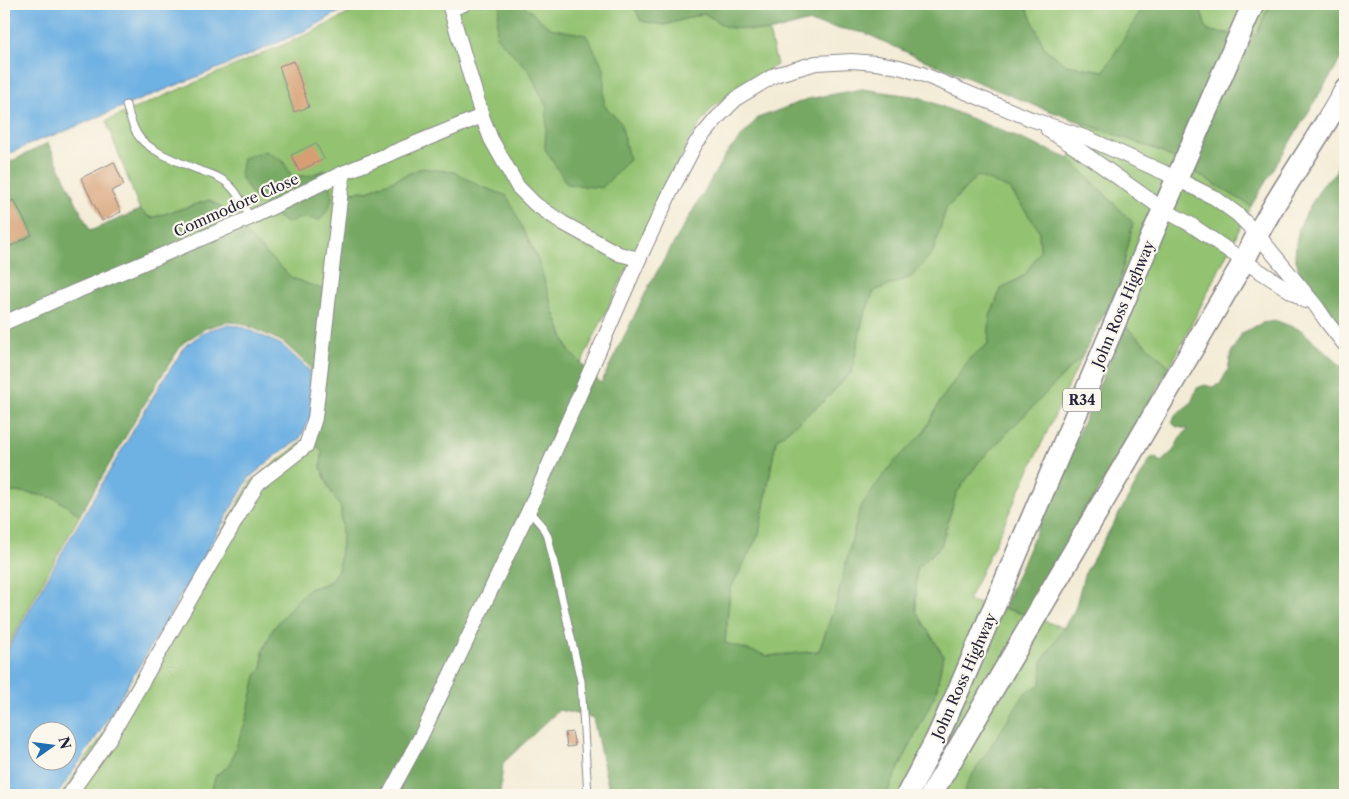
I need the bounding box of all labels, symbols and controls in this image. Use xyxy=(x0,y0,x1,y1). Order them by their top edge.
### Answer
street label: Commodore Close xyxy=(171,169,301,241)
street label: John Ross Highway xyxy=(1087,237,1159,372)
road number: R34 xyxy=(1063,388,1101,412)
street label: John Ross Highway xyxy=(927,609,1001,744)
north arrow xyxy=(28,722,78,772)
text: N xyxy=(54,735,75,751)

